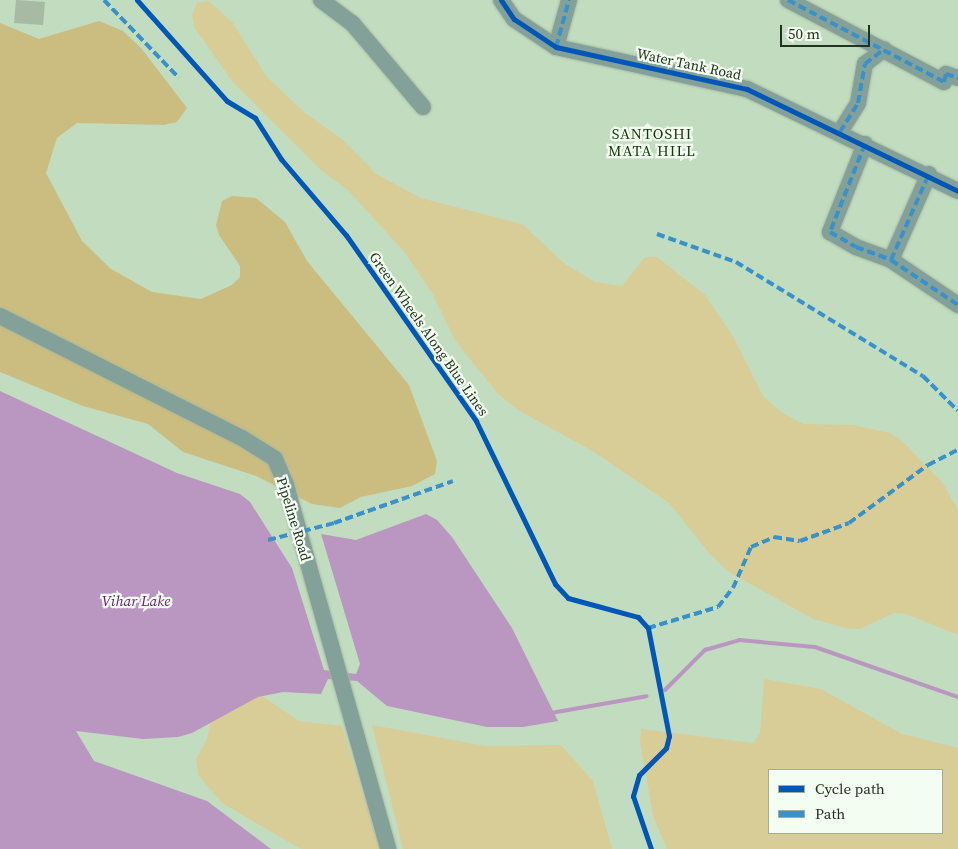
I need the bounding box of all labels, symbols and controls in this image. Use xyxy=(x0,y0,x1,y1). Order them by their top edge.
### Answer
scale bar xyxy=(783,15,873,47)
text: 50 m xyxy=(788,23,820,44)
street label: Water Tank Road xyxy=(635,45,743,83)
district label: SANTOSHI MATA HILL xyxy=(607,124,697,159)
street label: Green Wheels Along Blue Lines xyxy=(366,249,492,419)
street label: Pipeline Road xyxy=(273,475,315,563)
water label: Vihar Lake xyxy=(102,592,170,610)
legend xyxy=(768,769,943,834)
text: Cycle path xyxy=(815,778,885,799)
text: Path xyxy=(815,803,845,824)

